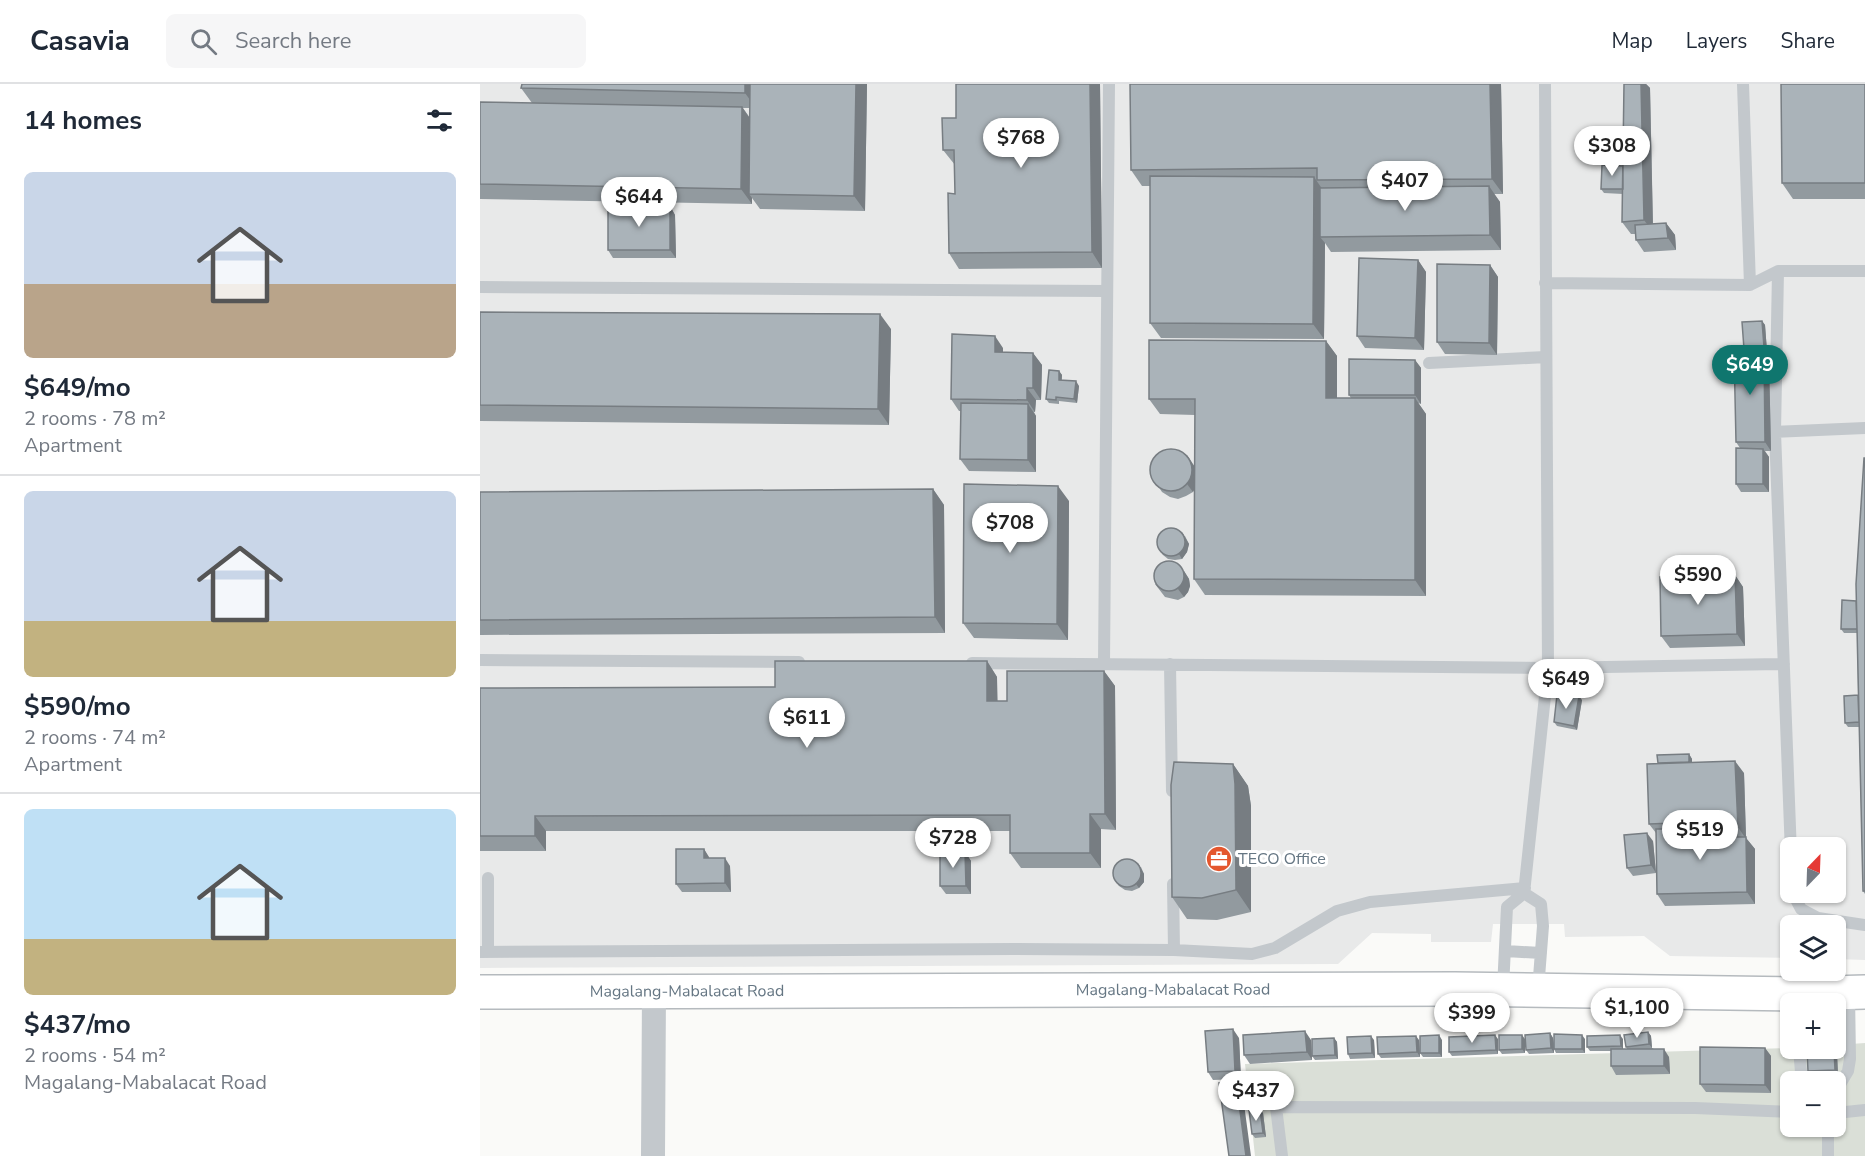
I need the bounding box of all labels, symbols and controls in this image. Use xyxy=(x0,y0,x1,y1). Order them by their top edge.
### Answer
search box xyxy=(166,14,586,68)
text: Casavia xyxy=(30,22,130,60)
icon: search xyxy=(187,25,220,58)
text: Search here xyxy=(235,26,352,56)
text: Map xyxy=(1611,27,1653,55)
text: Layers xyxy=(1686,27,1747,55)
text: Share xyxy=(1780,27,1835,55)
text: 14 homes xyxy=(24,103,142,138)
icon: filters xyxy=(423,104,456,137)
pin: $768 xyxy=(985,118,1057,169)
text: $768 xyxy=(997,124,1045,151)
pin: $308 xyxy=(1576,126,1648,177)
text: $308 xyxy=(1588,132,1636,159)
pin: $407 xyxy=(1369,161,1441,212)
text: $407 xyxy=(1381,167,1429,194)
pin: $644 xyxy=(603,177,675,228)
text: $644 xyxy=(615,183,663,210)
icon: home xyxy=(186,211,294,319)
pin: $649 xyxy=(1714,345,1786,396)
text: $649 xyxy=(1726,351,1774,378)
text: $649/mo xyxy=(24,370,131,405)
text: 2 rooms · 78 m² xyxy=(24,405,166,432)
text: Apartment xyxy=(24,432,122,459)
pin: $708 xyxy=(974,503,1046,554)
text: $708 xyxy=(986,509,1034,536)
icon: home xyxy=(186,530,294,638)
pin: $590 xyxy=(1662,555,1734,606)
text: $590 xyxy=(1674,561,1722,588)
pin: $649 xyxy=(1530,659,1602,710)
text: $649 xyxy=(1542,665,1590,692)
text: $590/mo xyxy=(24,689,131,724)
pin: $611 xyxy=(771,698,843,749)
text: $611 xyxy=(783,704,831,731)
text: 2 rooms · 74 m² xyxy=(24,724,166,751)
text: Apartment xyxy=(24,751,122,778)
pin: $519 xyxy=(1664,810,1736,861)
text: $519 xyxy=(1676,816,1724,843)
pin: $728 xyxy=(917,818,989,869)
text: $728 xyxy=(929,824,977,851)
north arrow xyxy=(1780,837,1846,903)
map controls xyxy=(1780,837,1846,1137)
office icon: TECO Office xyxy=(1204,844,1234,874)
icon: home xyxy=(186,848,294,956)
place label: TECO Office xyxy=(1238,848,1326,870)
button: layers xyxy=(1780,915,1846,981)
street label: Magalang-Mabalacat Road xyxy=(1076,979,1270,1001)
street label: Magalang-Mabalacat Road xyxy=(590,980,784,1003)
pin: $1,100 xyxy=(1588,988,1686,1039)
pin: $399 xyxy=(1436,993,1508,1044)
button: + xyxy=(1780,993,1846,1059)
text: $1,100 xyxy=(1605,994,1669,1021)
text: $399 xyxy=(1448,999,1496,1026)
text: $437/mo xyxy=(24,1007,131,1042)
text: 2 rooms · 54 m² xyxy=(24,1042,166,1069)
text: Magalang-Mabalacat Road xyxy=(24,1069,267,1096)
pin: $437 xyxy=(1220,1071,1292,1122)
button: − xyxy=(1780,1071,1846,1137)
text: $437 xyxy=(1232,1077,1280,1104)

